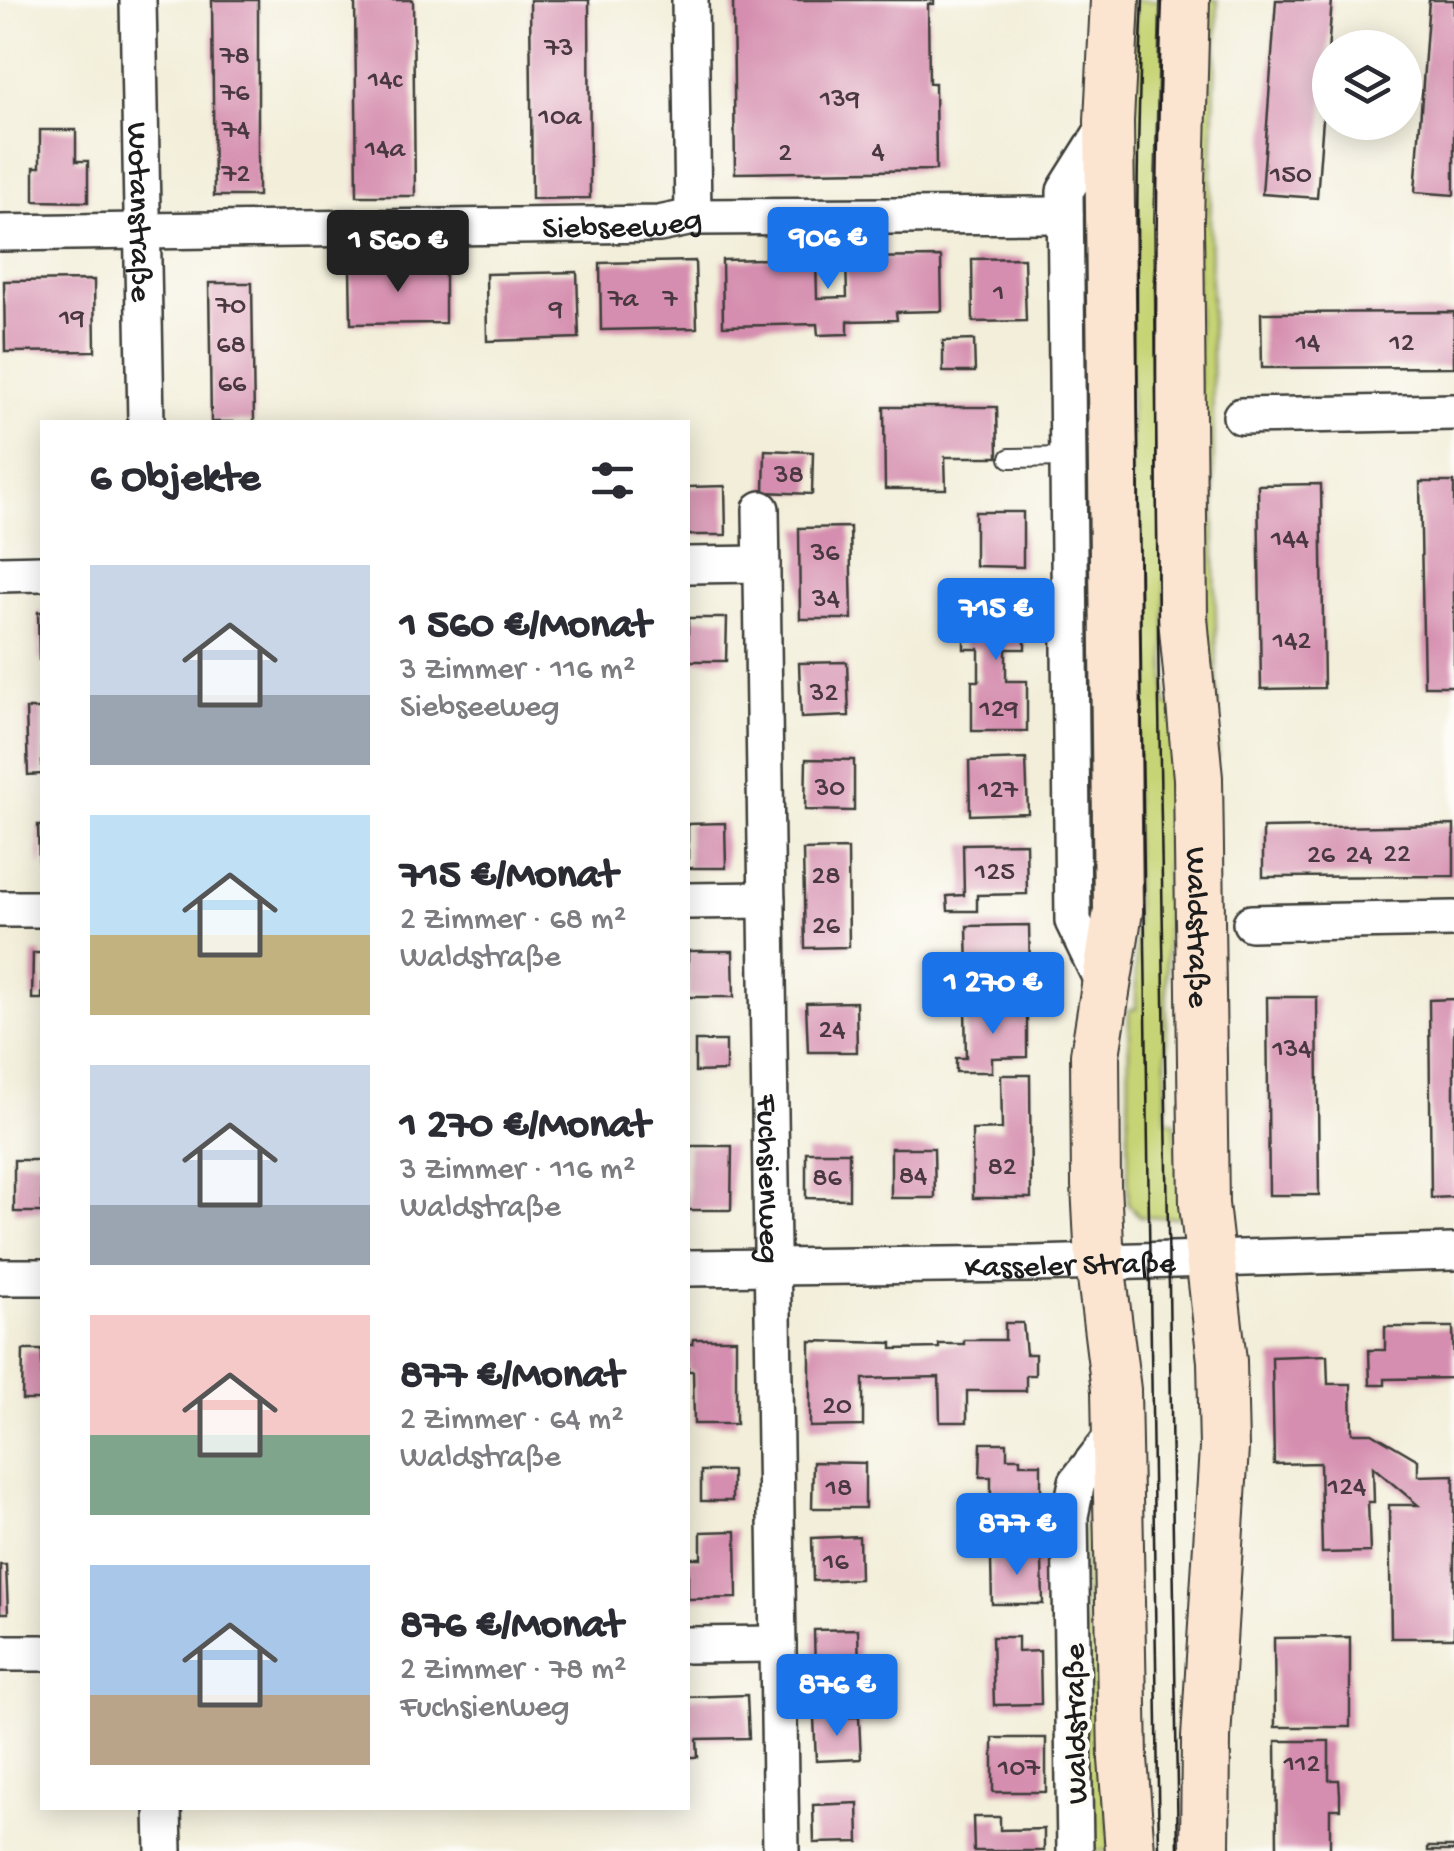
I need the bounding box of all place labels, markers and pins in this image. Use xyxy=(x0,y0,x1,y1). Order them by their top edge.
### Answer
pin: 906 € xyxy=(758,207,898,292)
pin: 1 560 € xyxy=(306,210,490,295)
pin: 715 € xyxy=(926,578,1066,663)
pin: 1 270 € xyxy=(901,952,1085,1037)
pin: 877 € xyxy=(947,1493,1087,1578)
pin: 876 € xyxy=(767,1654,907,1739)

